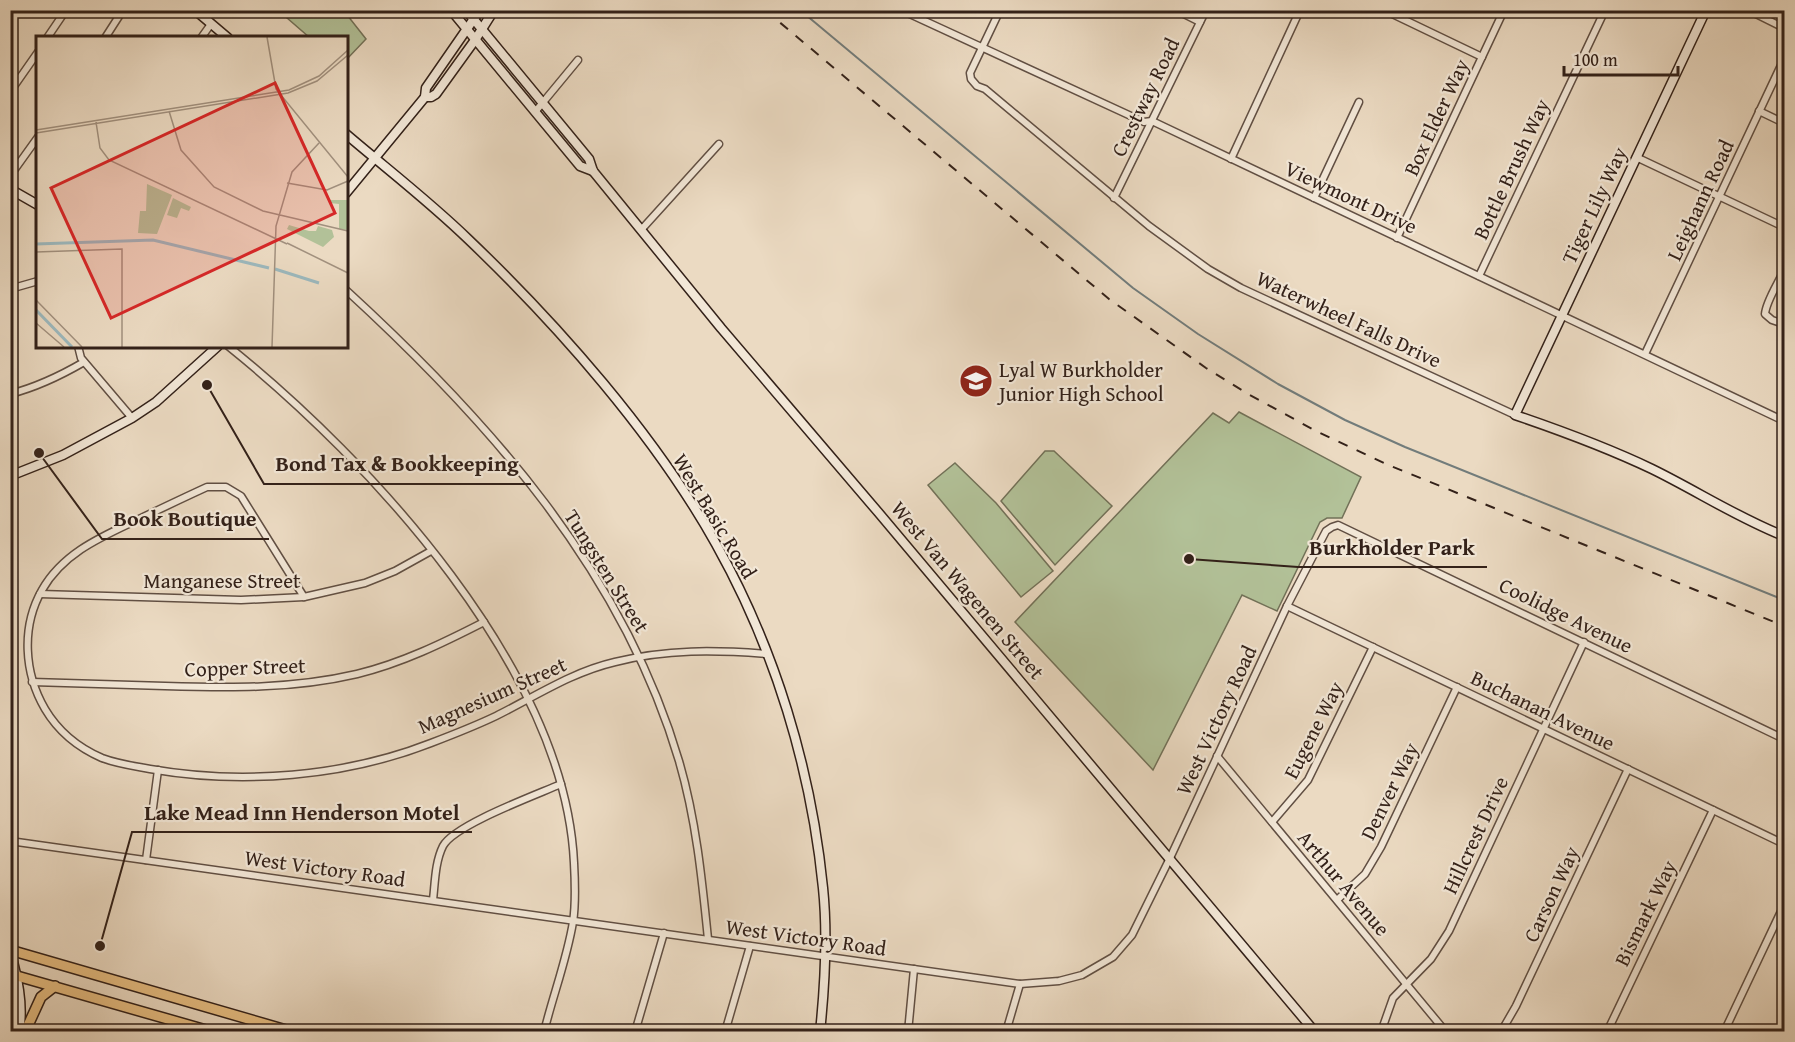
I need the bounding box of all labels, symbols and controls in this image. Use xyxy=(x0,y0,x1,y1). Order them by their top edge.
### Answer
street label: Crestway Road xyxy=(1103,32,1188,162)
inset map xyxy=(36,36,348,348)
scale bar xyxy=(1564,39,1678,77)
text: 100 m xyxy=(1573,46,1618,73)
street label: Box Elder Way xyxy=(1395,53,1477,181)
street label: Bottle Brush Way xyxy=(1465,93,1557,244)
street label: Leighann Road xyxy=(1658,134,1742,266)
street label: Tiger Lily Way xyxy=(1553,141,1635,269)
street label: Viewmont Drive xyxy=(1280,153,1423,241)
street label: Waterwheel Falls Drive xyxy=(1251,262,1447,376)
place label: Lyal W Burkholder Junior High School xyxy=(996,354,1164,409)
school or university icon: Lyal W Burkholder Junior High School xyxy=(958,363,994,399)
callout: Bond Tax & Bookkeeping xyxy=(264,444,531,484)
text: Bond Tax & Bookkeeping xyxy=(275,447,519,479)
street label: West Basic Road xyxy=(665,447,765,585)
street label: West Van Wagenen Street xyxy=(884,494,1052,686)
callout: Book Boutique xyxy=(102,499,269,539)
text: Book Boutique xyxy=(113,502,257,534)
street label: Tungsten Street xyxy=(557,503,658,639)
callout: Burkholder Park xyxy=(1298,527,1487,567)
text: Burkholder Park xyxy=(1309,531,1475,563)
street label: Manganese Street xyxy=(144,565,301,596)
street label: Coolidge Avenue xyxy=(1494,569,1638,661)
street label: West Victory Road xyxy=(1168,639,1265,800)
street label: Magnesium Street xyxy=(413,648,572,742)
street label: Copper Street xyxy=(184,649,307,685)
street label: Buchanan Avenue xyxy=(1466,662,1620,758)
street label: Eugene Way xyxy=(1275,675,1351,784)
street label: Denver Way xyxy=(1352,737,1426,845)
street label: Hillcrest Drive xyxy=(1434,771,1516,899)
callout: Lake Mead Inn Henderson Motel xyxy=(132,792,472,832)
text: Lake Mead Inn Henderson Motel xyxy=(144,796,460,828)
street label: Arthur Avenue xyxy=(1290,823,1398,943)
street label: Carson Way xyxy=(1515,840,1587,947)
street label: West Victory Road xyxy=(243,841,408,895)
street label: Bismark Way xyxy=(1606,854,1684,971)
street label: West Victory Road xyxy=(724,910,889,964)

